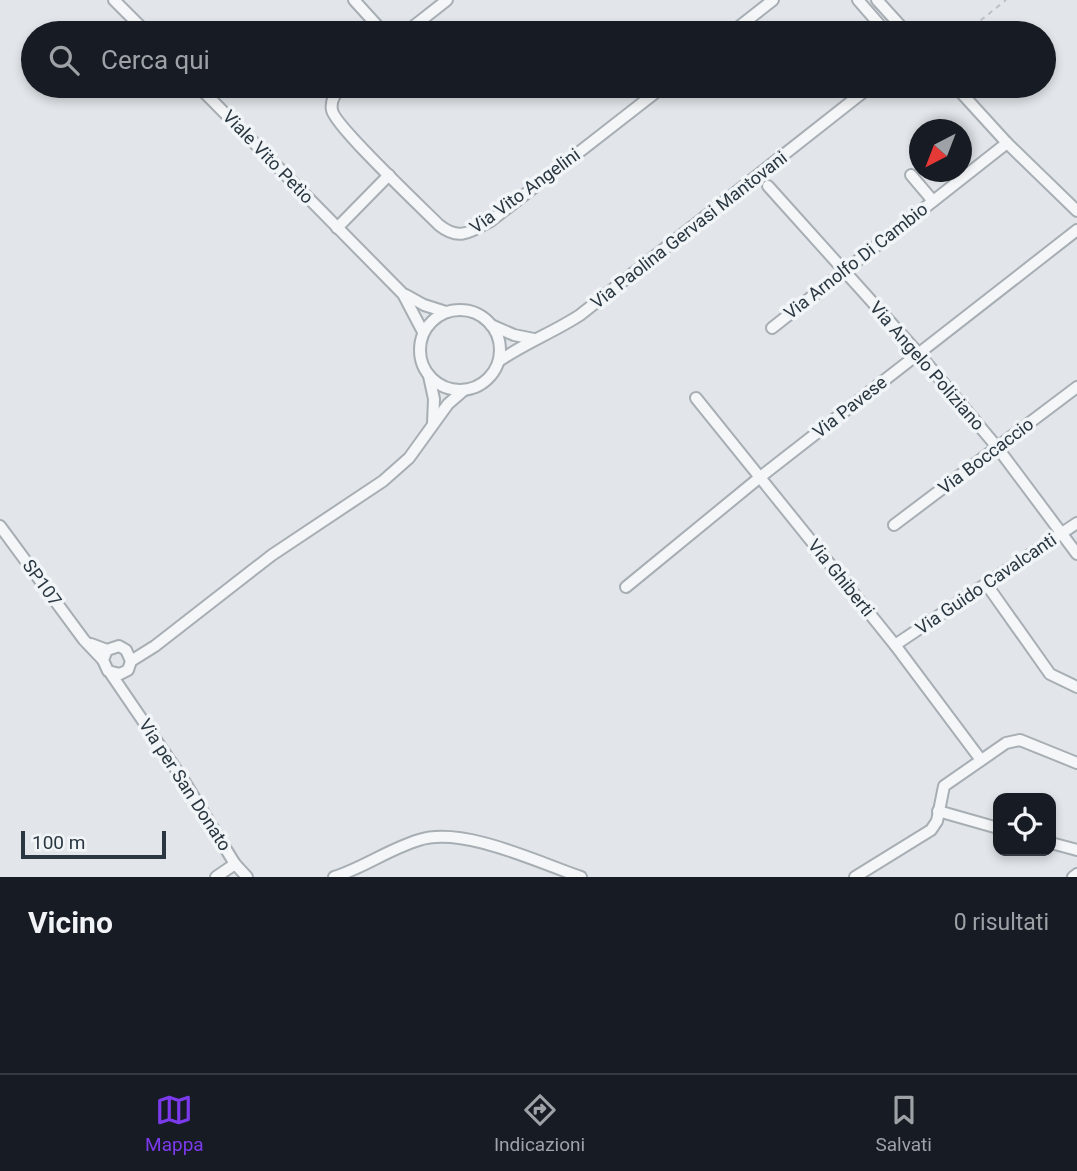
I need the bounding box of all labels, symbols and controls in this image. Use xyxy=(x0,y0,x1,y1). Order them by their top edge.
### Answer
search box xyxy=(21,21,1056,98)
icon: search xyxy=(45,41,83,79)
text: Cerca qui xyxy=(101,45,210,75)
street label: Viale Vito Petìo xyxy=(219,106,318,208)
north arrow xyxy=(909,119,972,182)
street label: Via Vito Angelini xyxy=(466,144,584,238)
street label: Via Paolina Gervasi Mantovani xyxy=(587,147,791,313)
street label: Via Arnolfo Di Cambio xyxy=(780,198,932,323)
street label: Via Angelo Poliziano xyxy=(866,297,989,434)
street label: Via Pavese xyxy=(809,371,891,442)
street label: Via Boccaccio xyxy=(934,413,1037,498)
street label: Via Guido Cavalcanti xyxy=(911,529,1060,638)
street label: Via Ghiberti xyxy=(804,535,879,620)
street label: SP107 xyxy=(19,555,66,610)
street label: Via per San Donato xyxy=(135,715,236,855)
map controls xyxy=(993,793,1056,856)
button: locate xyxy=(993,793,1056,856)
scale bar xyxy=(21,828,166,860)
text: 100 m xyxy=(32,831,85,854)
text: Vicino xyxy=(28,905,113,940)
text: 0 risultati xyxy=(954,909,1049,936)
tab: Mappa xyxy=(145,1091,204,1156)
tab: Indicazioni xyxy=(494,1091,585,1156)
tab: Salvati xyxy=(875,1091,932,1156)

